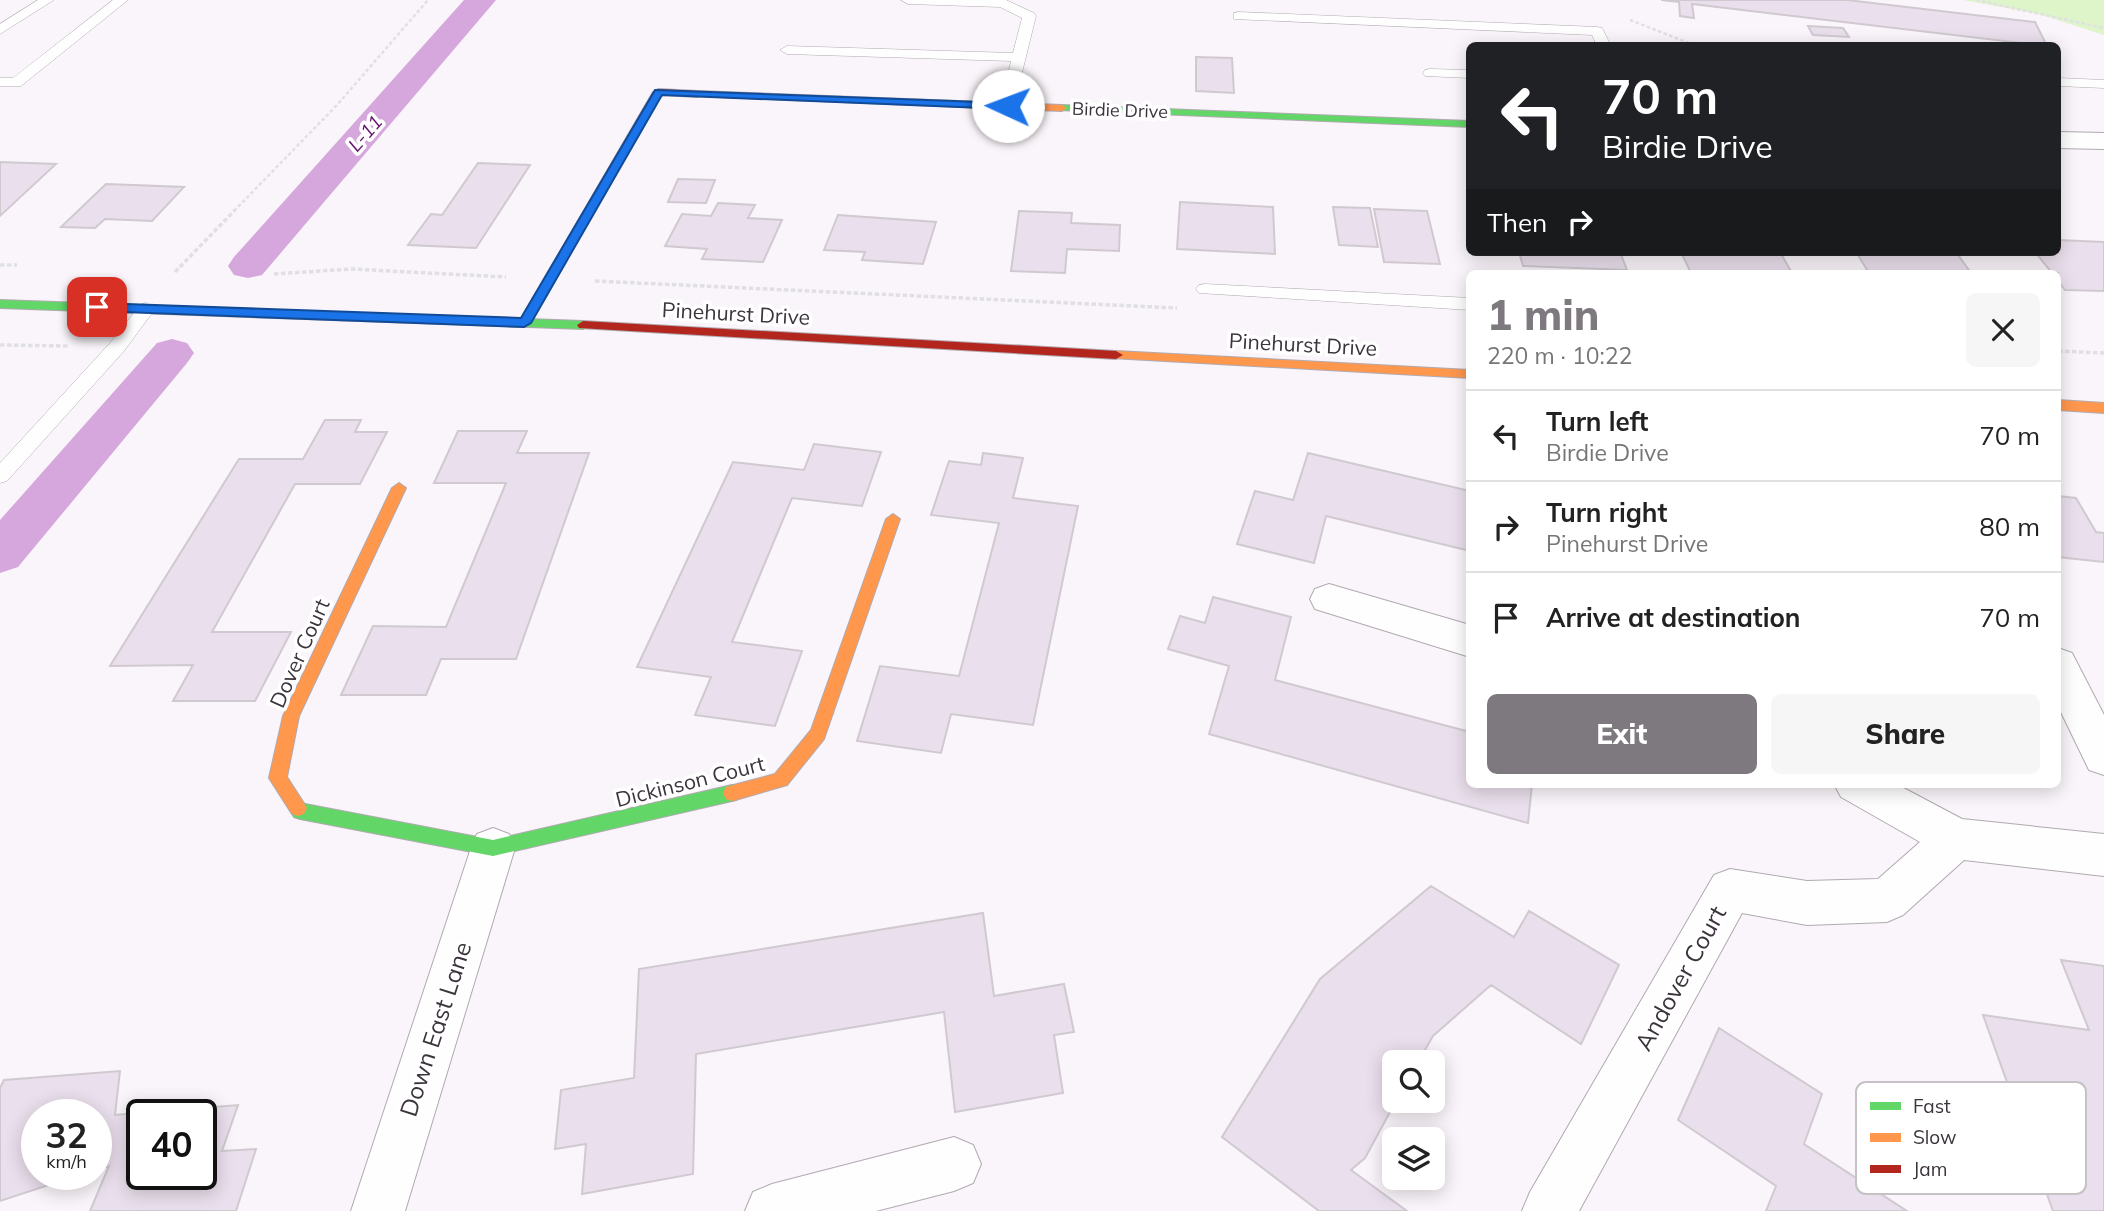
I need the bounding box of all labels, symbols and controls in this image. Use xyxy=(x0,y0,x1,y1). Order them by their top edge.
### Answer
text: 70 m xyxy=(1602,65,1718,126)
position arrow xyxy=(971,69,1045,143)
icon: left xyxy=(1487,70,1578,161)
street label: Birdie Drive xyxy=(1072,97,1168,123)
water label: L-11 xyxy=(343,110,387,156)
text: Birdie Drive xyxy=(1602,126,1773,166)
icon: right xyxy=(1561,203,1599,241)
text: Then xyxy=(1487,206,1547,239)
pin xyxy=(67,277,127,337)
icon: arrive xyxy=(78,288,116,326)
text: 1 min xyxy=(1487,288,1600,341)
button: close xyxy=(1966,293,2040,367)
street label: Pinehurst Drive xyxy=(661,296,811,330)
street label: Pinehurst Drive xyxy=(1228,327,1378,361)
text: 220 m · 10:22 xyxy=(1487,341,1632,370)
text: Turn left xyxy=(1546,405,1648,438)
icon: left xyxy=(1487,417,1525,455)
text: 70 m xyxy=(1979,419,2040,452)
text: Birdie Drive xyxy=(1546,438,1669,467)
text: Turn right xyxy=(1546,496,1667,529)
icon: right xyxy=(1487,508,1525,546)
text: 80 m xyxy=(1979,510,2040,543)
text: Pinehurst Drive xyxy=(1546,529,1708,558)
street label: Dover Court xyxy=(263,595,335,711)
icon: arrive xyxy=(1487,599,1525,637)
text: Arrive at destination xyxy=(1546,601,1801,634)
text: 70 m xyxy=(1979,601,2040,634)
button: Exit xyxy=(1487,694,1757,774)
button: Share xyxy=(1771,694,2040,774)
street label: Dickinson Court xyxy=(613,750,767,812)
street label: Andover Court xyxy=(1628,900,1732,1056)
street label: Down East Lane xyxy=(393,938,477,1120)
map controls xyxy=(1382,1050,1445,1190)
button: search xyxy=(1382,1050,1445,1113)
legend xyxy=(1856,1082,2086,1194)
text: Fast xyxy=(1913,1094,1951,1118)
speed limit sign: 40 xyxy=(126,1099,217,1190)
text: 32 xyxy=(45,1113,88,1157)
text: Slow xyxy=(1913,1125,1957,1149)
button: layers xyxy=(1382,1127,1445,1190)
text: km/h xyxy=(46,1150,87,1173)
text: Jam xyxy=(1913,1157,1947,1181)

